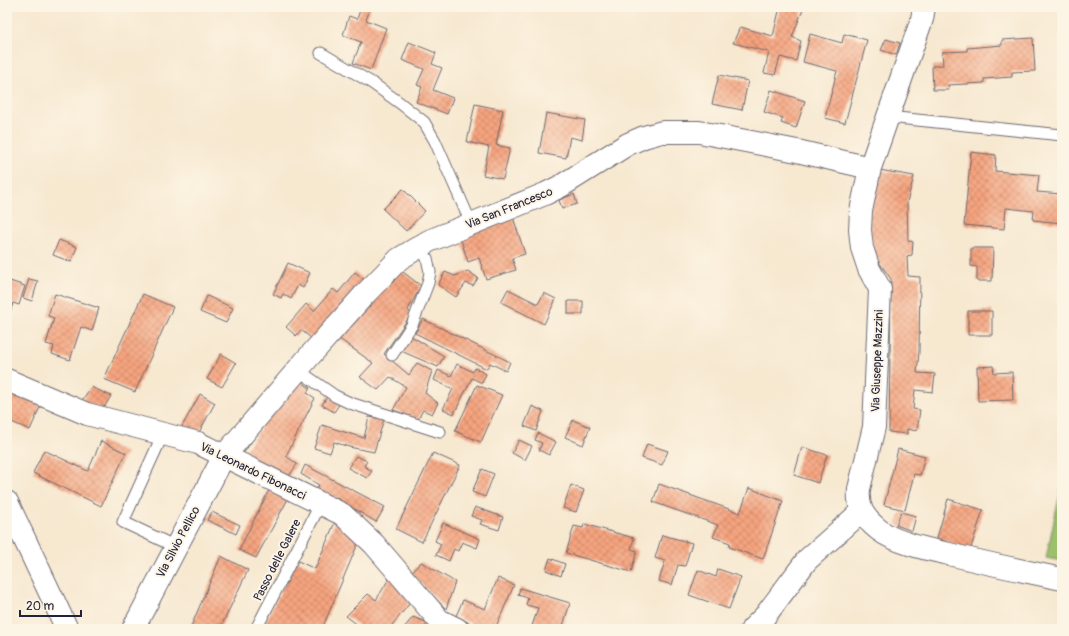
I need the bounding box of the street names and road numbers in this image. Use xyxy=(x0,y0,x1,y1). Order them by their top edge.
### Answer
street label: Via San Francesco xyxy=(463,184,555,233)
street label: Via Giuseppe Mazzini xyxy=(868,310,887,412)
street label: Via Leonardo Fibonacci xyxy=(197,439,308,504)
street label: Via Silvio Pellico xyxy=(153,503,204,581)
street label: Passo delle Galere xyxy=(250,517,305,604)

